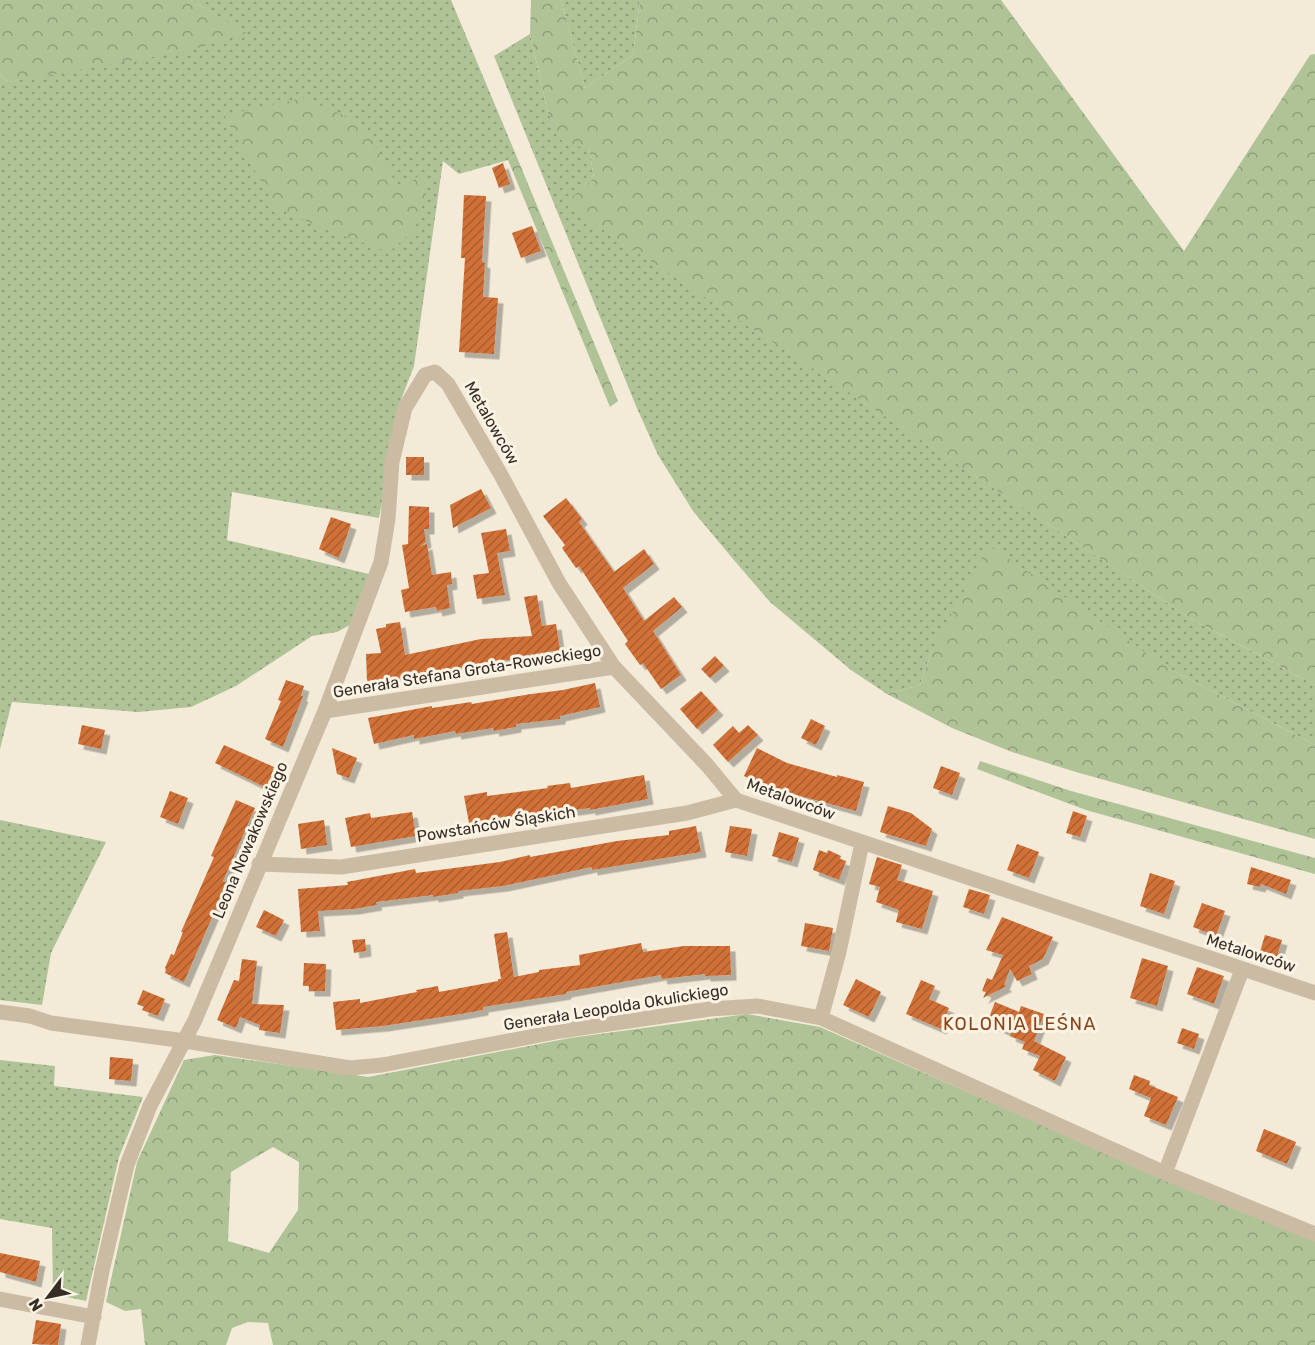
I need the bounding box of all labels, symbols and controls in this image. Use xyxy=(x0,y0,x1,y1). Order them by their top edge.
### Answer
street label: Metalowców xyxy=(461,378,524,468)
street label: Generała Stefana Grota-Roweckiego xyxy=(332,640,602,702)
street label: Leona Nowakowskiego xyxy=(208,759,292,921)
street label: Metalowców xyxy=(744,774,838,824)
street label: Powstańców Śląskich xyxy=(415,801,577,846)
street label: Metalowców xyxy=(1204,930,1298,976)
street label: Generała Leopolda Okulickiego xyxy=(502,980,730,1034)
district label: KOLONIA LEŚNA xyxy=(943,1013,1097,1035)
north arrow xyxy=(18,1267,78,1327)
text: N xyxy=(25,1295,47,1315)

